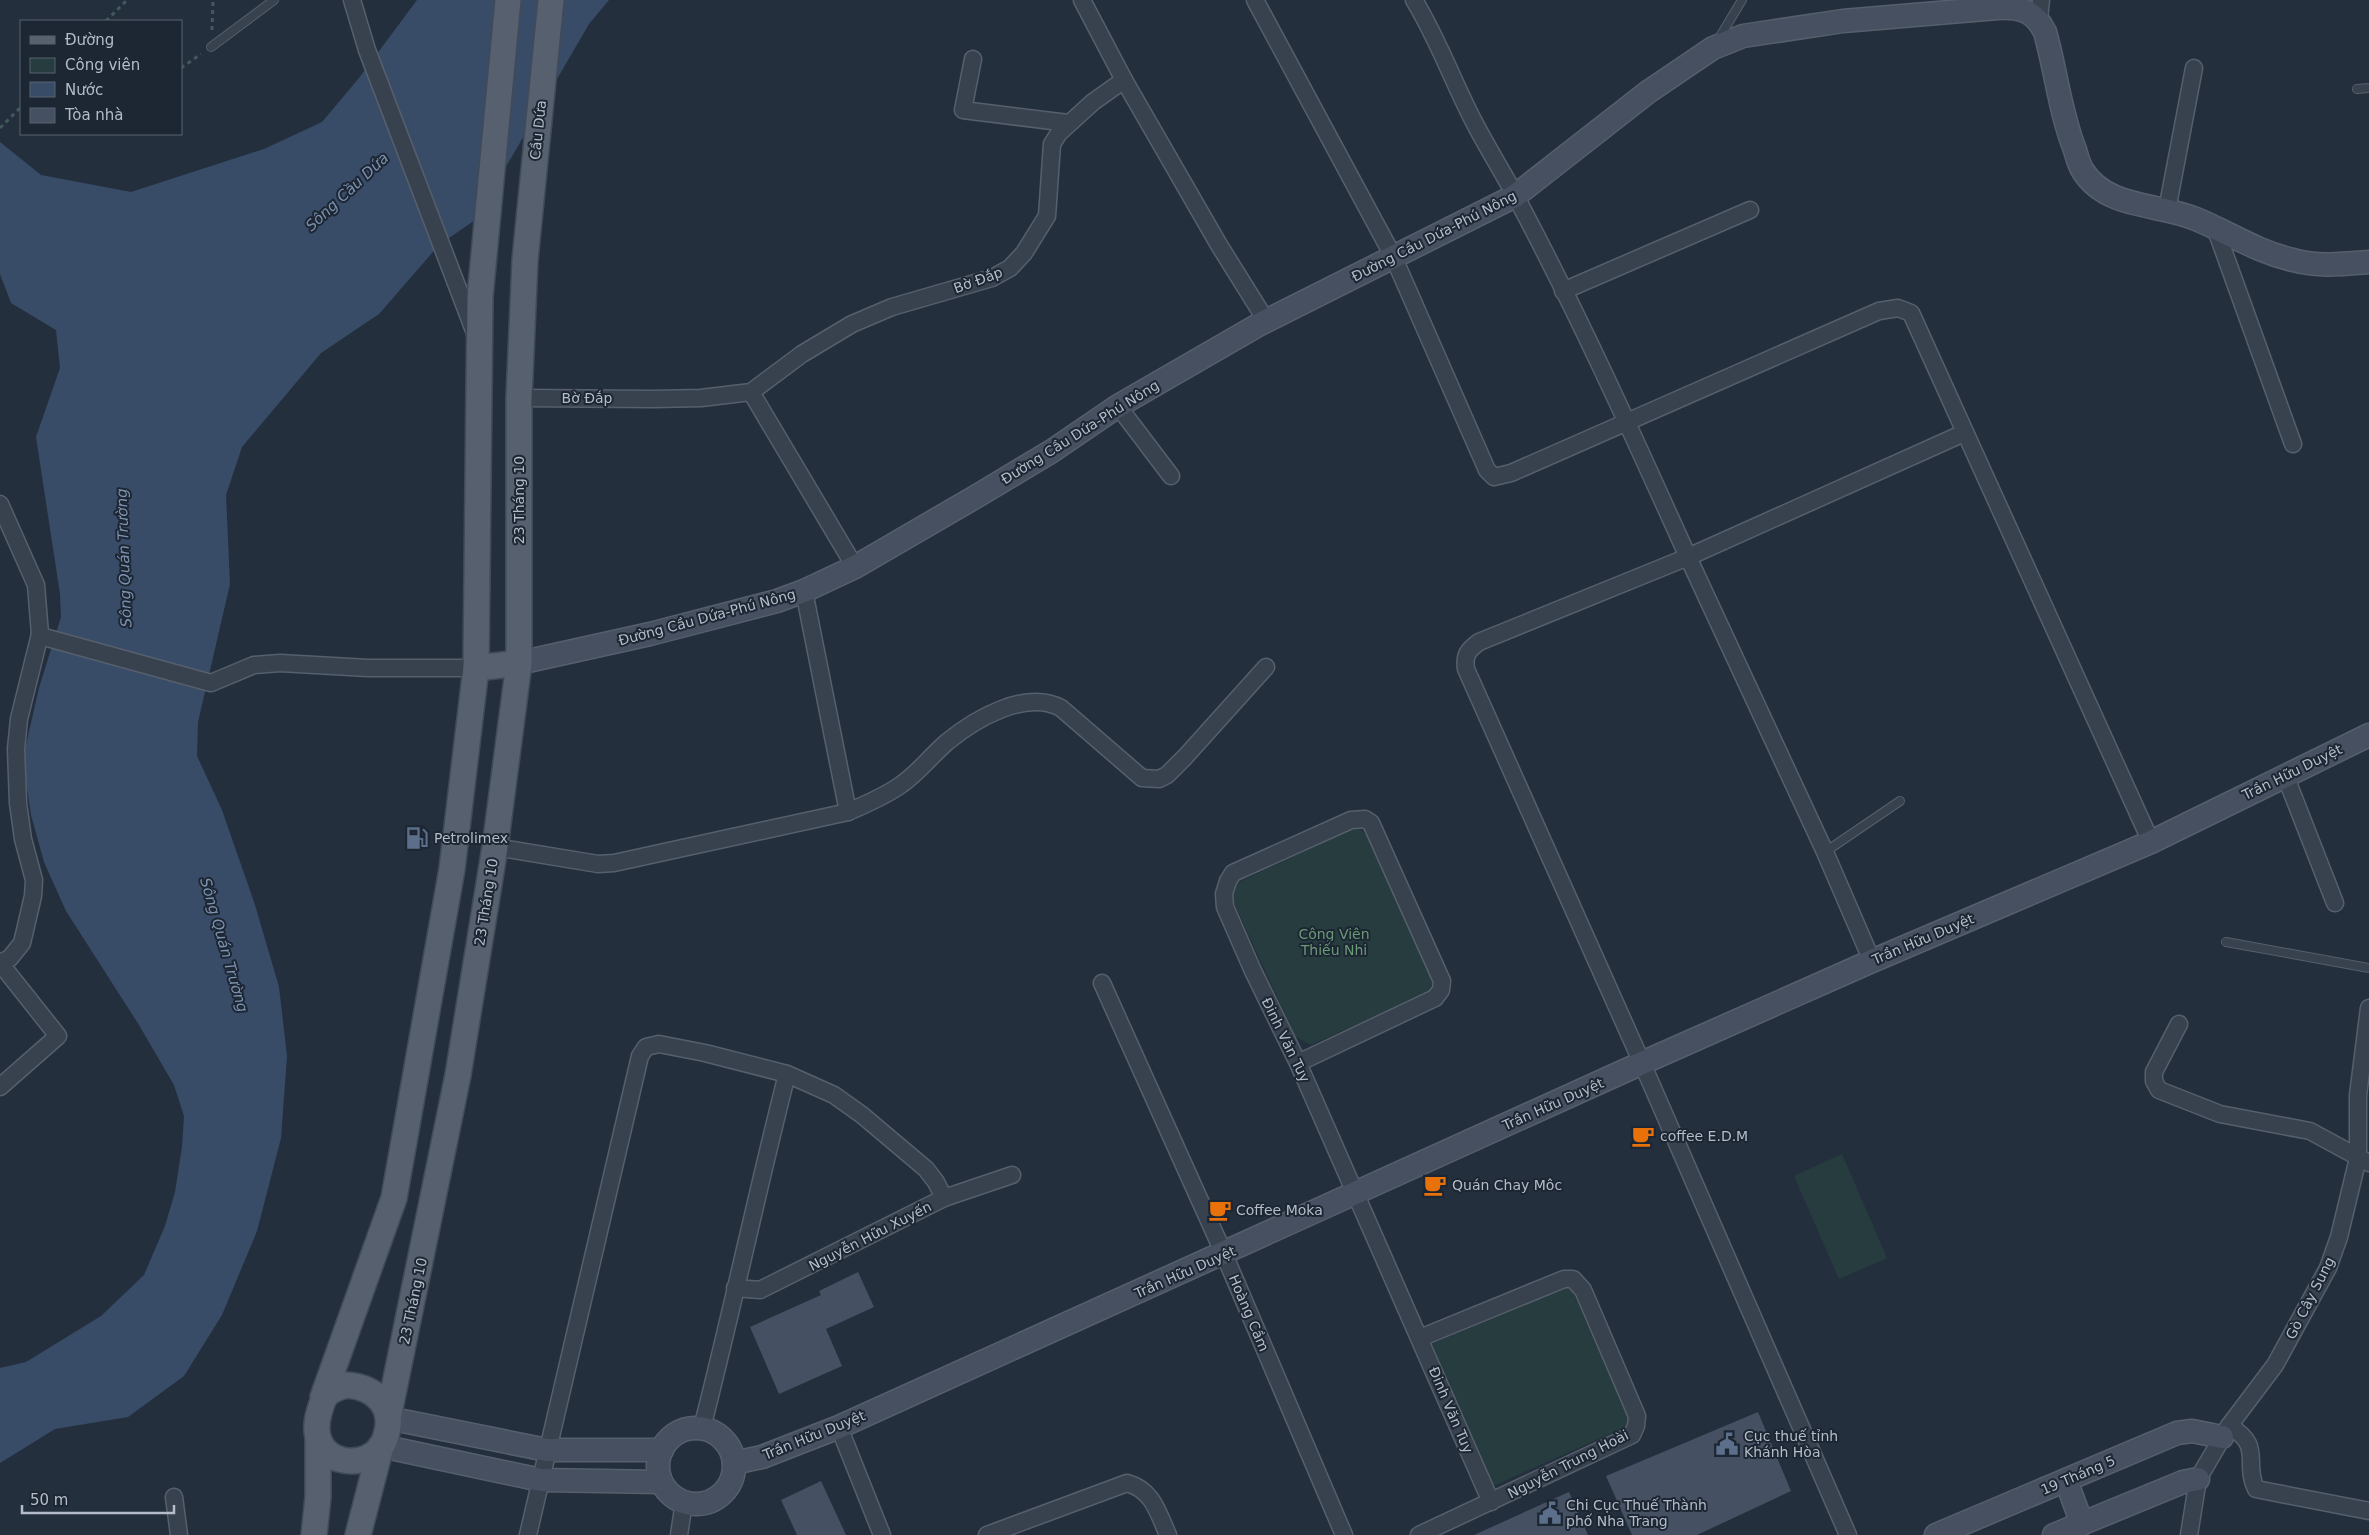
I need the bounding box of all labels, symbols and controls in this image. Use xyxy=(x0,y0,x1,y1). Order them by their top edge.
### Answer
legend xyxy=(20,20,182,135)
text: Đường xyxy=(65,31,114,49)
text: Công viên xyxy=(65,56,140,74)
text: Nước xyxy=(65,81,103,99)
street label: Cầu Dứa xyxy=(527,99,549,161)
text: Tòa nhà xyxy=(64,106,124,124)
water label: Sông Cầu Dứa xyxy=(302,149,392,235)
street label: Đường Cầu Dứa-Phú Nông xyxy=(1349,187,1519,285)
street label: Bờ Đắp xyxy=(951,264,1005,296)
street label: Đường Cầu Dứa-Phú Nông xyxy=(998,377,1162,487)
street label: Bờ Đắp xyxy=(562,390,613,406)
street label: 23 Tháng 10 xyxy=(511,456,527,544)
water label: Sông Quán Trường xyxy=(113,488,135,628)
street label: Đường Cầu Dứa-Phú Nông xyxy=(617,586,797,648)
street label: Trần Hữu Duyệt xyxy=(2239,741,2345,804)
fuel station icon: Petrolimex xyxy=(404,825,430,851)
place label: Petrolimex xyxy=(434,830,508,846)
street label: 23 Tháng 10 xyxy=(471,857,501,947)
water label: Sông Quán Trường xyxy=(196,876,252,1014)
street label: Trần Hữu Duyệt xyxy=(1869,910,1977,968)
park label: Công Viên Thiếu Nhi xyxy=(1298,926,1370,958)
street label: Đinh Văn Tuy xyxy=(1259,995,1313,1085)
street label: Trần Hữu Duyệt xyxy=(1499,1074,1606,1134)
cafe icon: coffee E.D.M xyxy=(1630,1123,1656,1149)
place label: coffee E.D.M xyxy=(1660,1128,1748,1144)
cafe icon: Quán Chay Môc xyxy=(1422,1172,1448,1198)
place label: Quán Chay Môc xyxy=(1452,1177,1562,1193)
cafe icon: Coffee Moka xyxy=(1207,1197,1233,1223)
street label: Nguyễn Hữu Xuyến xyxy=(806,1198,934,1274)
place label: Coffee Moka xyxy=(1236,1202,1323,1218)
street label: Trần Hữu Duyệt xyxy=(1131,1242,1238,1302)
street label: Gò Cây Sung xyxy=(2282,1254,2338,1342)
street label: 23 Tháng 10 xyxy=(396,1256,430,1346)
street label: Hoàng Cầm xyxy=(1226,1272,1272,1354)
street label: Đinh Văn Tuy xyxy=(1426,1365,1476,1455)
street label: Trần Hữu Duyệt xyxy=(760,1407,868,1463)
street label: Nguyễn Trung Hoài xyxy=(1505,1427,1631,1501)
place label: Cục thuế tỉnh Khánh Hòa xyxy=(1744,1428,1838,1460)
public building icon: Cục thuế tỉnh Khánh Hòa xyxy=(1714,1431,1740,1457)
street label: 19 Tháng 5 xyxy=(2038,1452,2118,1498)
scale bar xyxy=(22,1482,175,1514)
text: 50 m xyxy=(30,1491,68,1509)
place label: Chi Cục Thuế Thành phố Nha Trang xyxy=(1566,1497,1707,1529)
public building icon: Chi Cục Thuế Thành phố Nha Trang xyxy=(1537,1500,1563,1526)

